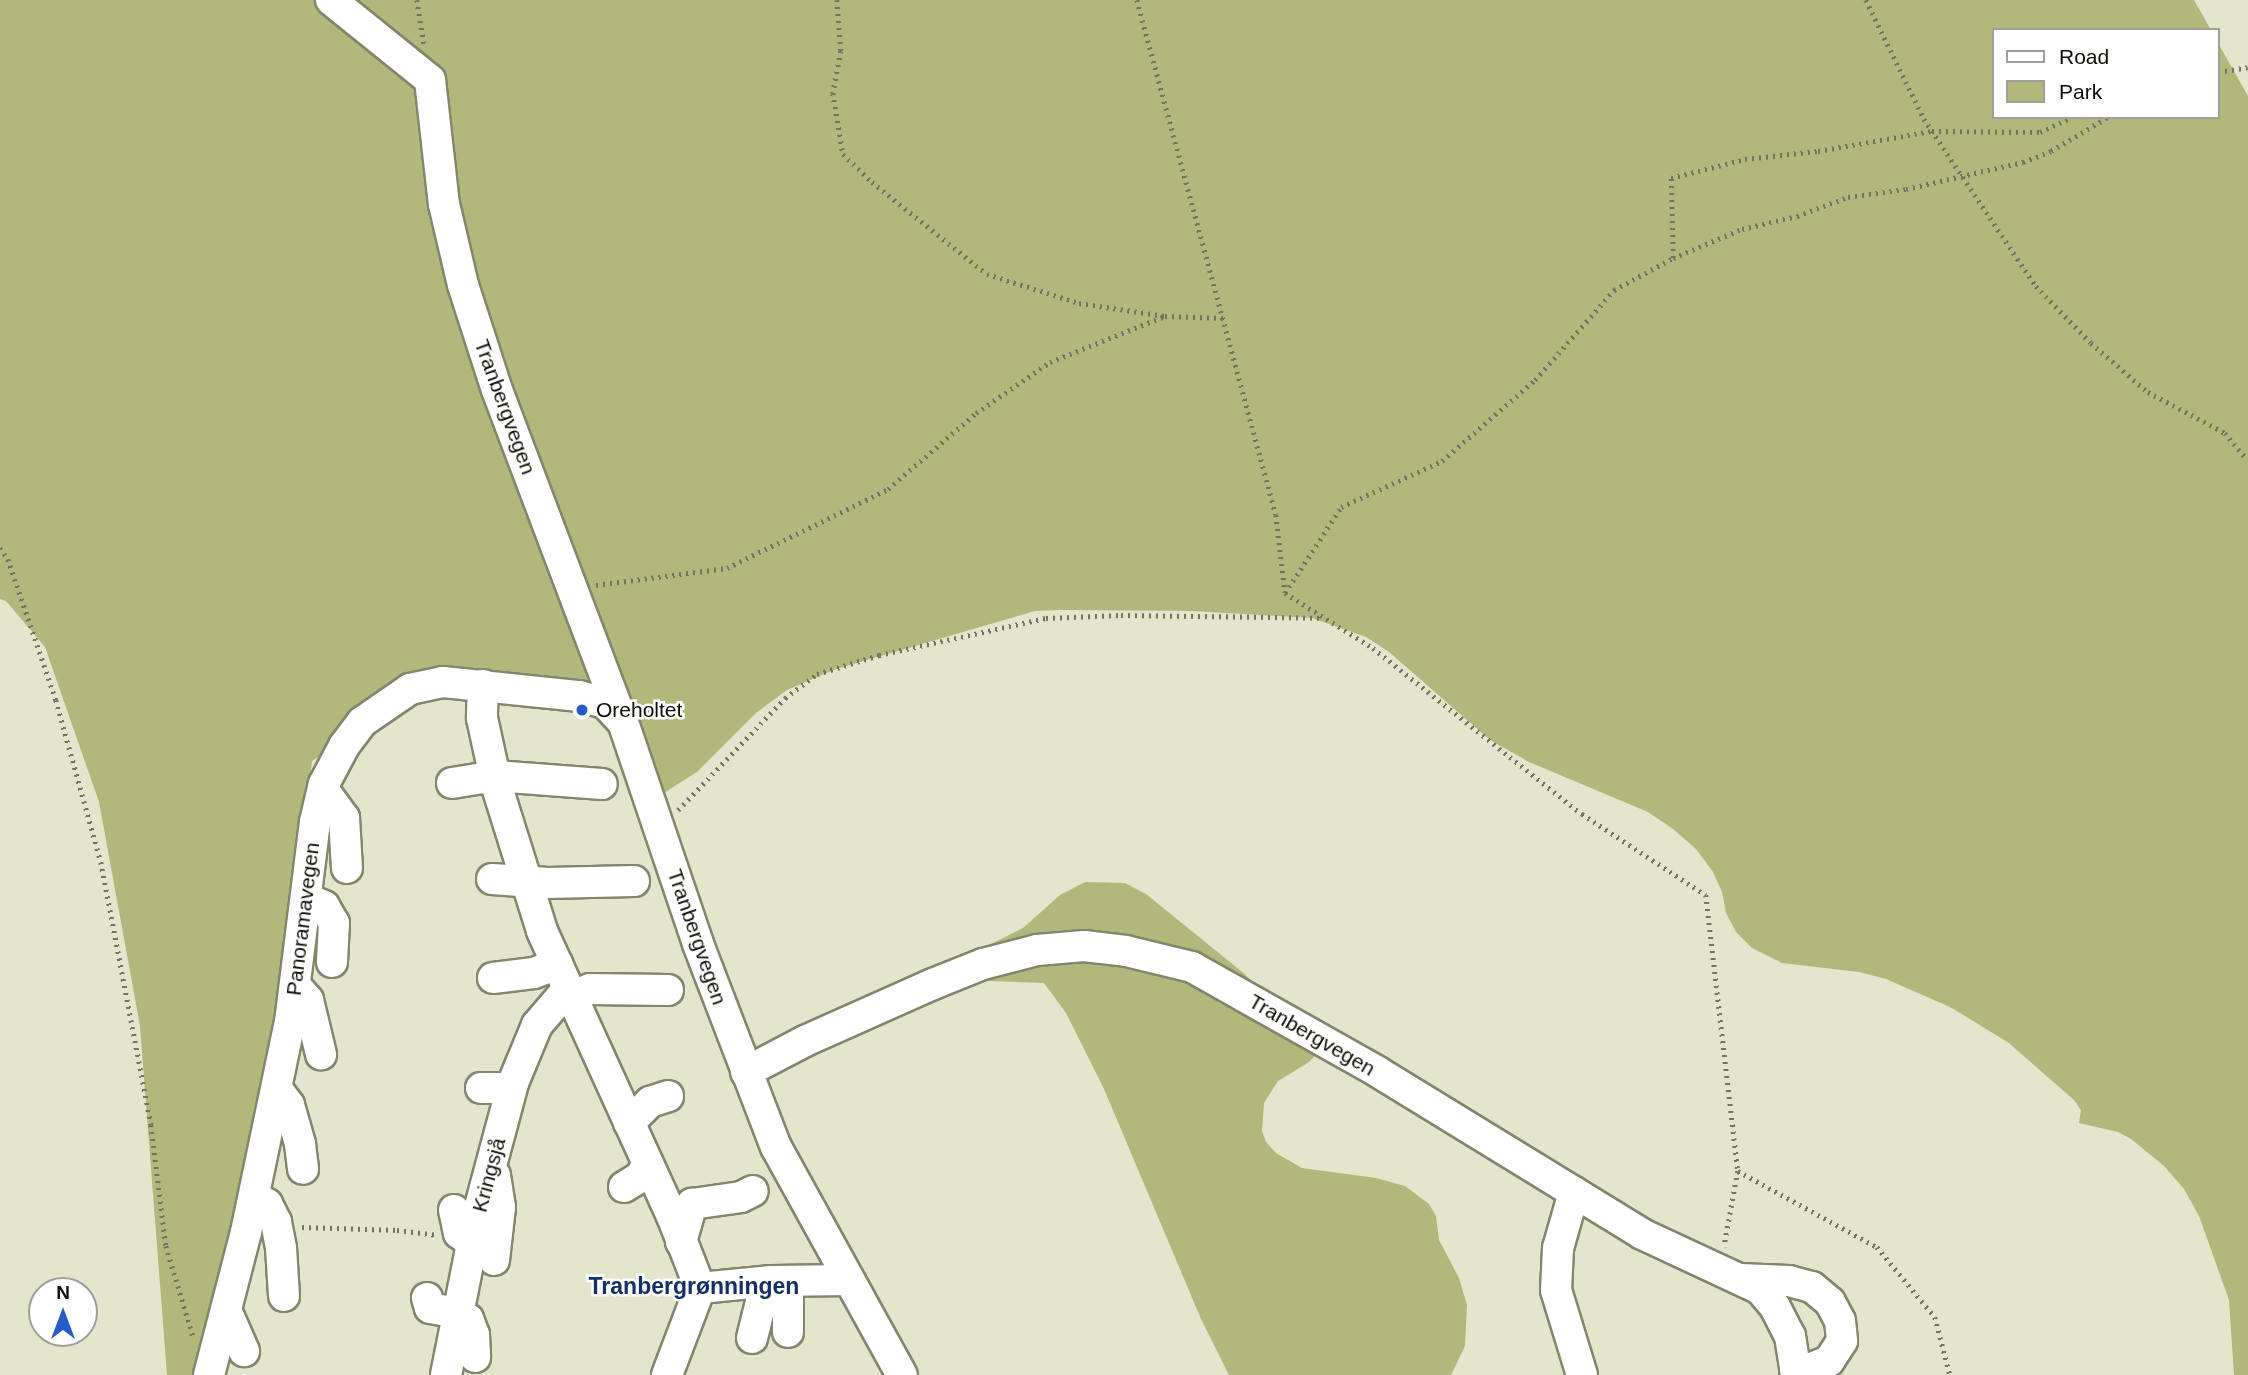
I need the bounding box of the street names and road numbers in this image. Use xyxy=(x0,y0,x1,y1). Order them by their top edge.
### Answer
street label: Tranbergvegen xyxy=(469,336,541,478)
street label: Panoramavegen xyxy=(281,841,325,997)
street label: Tranbergvegen xyxy=(662,866,732,1008)
street label: Tranbergvegen xyxy=(1244,989,1380,1081)
street label: Kringsjå xyxy=(467,1135,511,1215)

